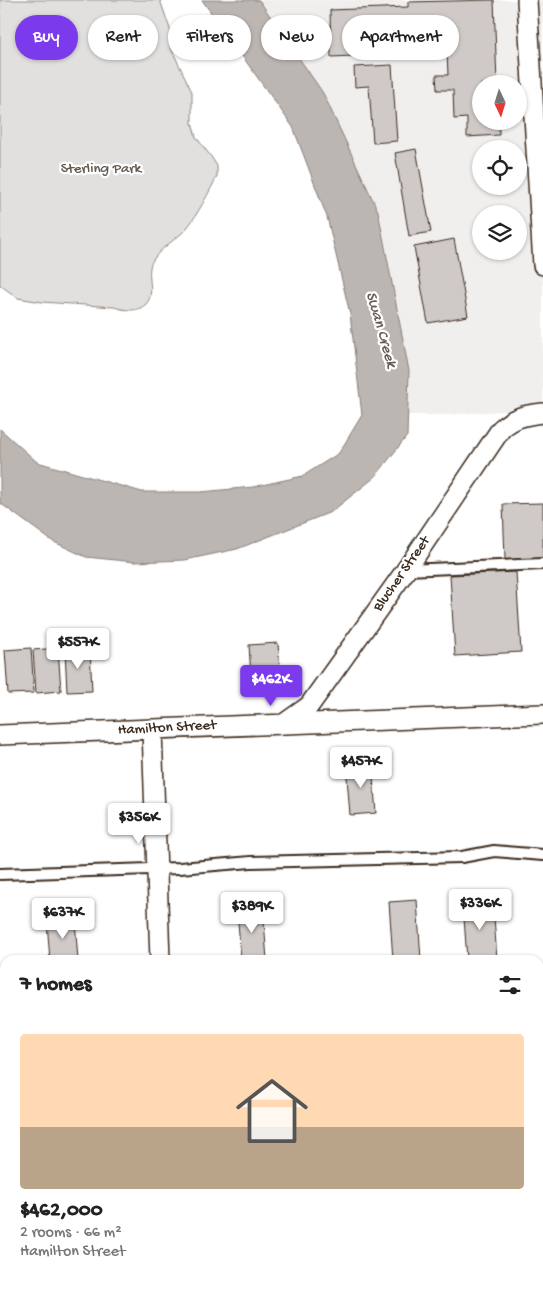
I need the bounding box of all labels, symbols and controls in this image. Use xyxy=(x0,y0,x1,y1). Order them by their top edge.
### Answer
chip: Buy xyxy=(15,15,78,60)
chip: Rent xyxy=(88,15,158,60)
chip: Filters xyxy=(168,15,251,60)
chip: New xyxy=(261,15,332,60)
chip: Apartment xyxy=(342,15,459,60)
north arrow xyxy=(472,75,528,130)
map controls xyxy=(472,75,527,260)
button: locate xyxy=(472,140,527,195)
park label: Sterling Park xyxy=(61,160,143,178)
button: layers xyxy=(472,205,527,260)
water label: Swan Creek xyxy=(360,290,400,372)
street label: Blucher Street xyxy=(369,531,436,616)
pin: $557K xyxy=(43,628,113,670)
text: $557K xyxy=(57,634,99,653)
pin: $462K xyxy=(236,664,306,707)
text: $462K xyxy=(251,671,291,690)
street label: Hamilton Street xyxy=(117,716,219,740)
pin: $457K xyxy=(326,746,396,789)
text: $457K xyxy=(341,753,381,772)
pin: $356K xyxy=(104,802,174,845)
text: $356K xyxy=(119,809,159,828)
pin: $336K xyxy=(445,888,515,931)
pin: $389K xyxy=(217,892,287,934)
text: $336K xyxy=(460,895,500,914)
pin: $637K xyxy=(28,898,98,940)
text: $389K xyxy=(231,898,273,917)
text: $637K xyxy=(43,904,83,923)
icon: filters xyxy=(496,971,524,999)
text: 7 homes xyxy=(20,973,92,998)
icon: home xyxy=(227,1066,317,1156)
text: $462,000 xyxy=(20,1199,103,1224)
text: 2 rooms · 66 m² xyxy=(20,1224,121,1243)
text: Hamilton Street xyxy=(20,1243,125,1262)

